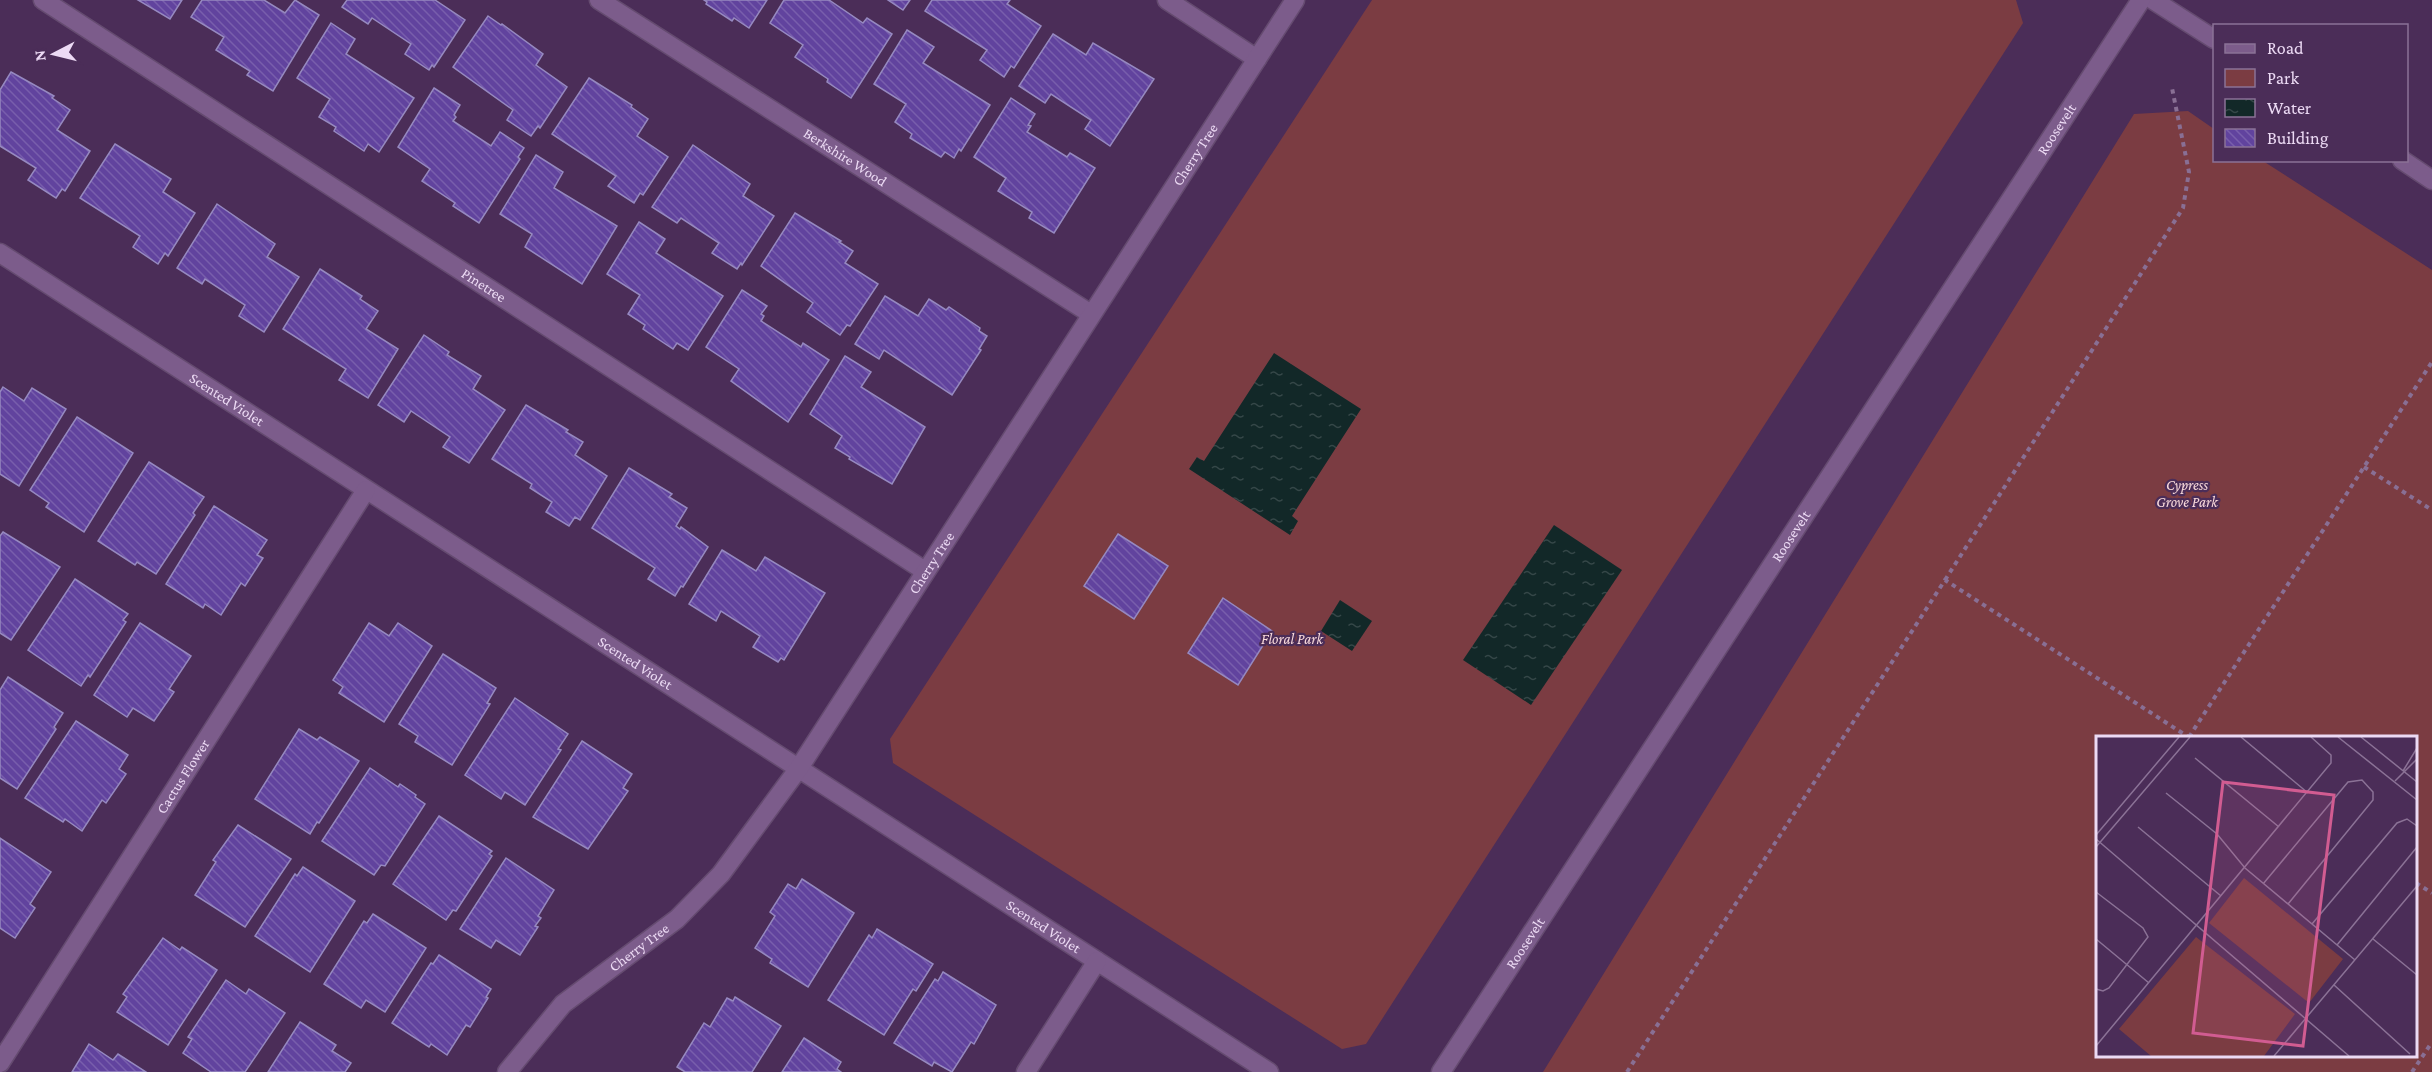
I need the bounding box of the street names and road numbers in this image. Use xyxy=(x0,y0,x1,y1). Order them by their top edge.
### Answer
street label: Roosevelt xyxy=(2034,100,2080,158)
street label: Cherry Tree xyxy=(1169,120,1221,189)
street label: Berkshire Wood xyxy=(801,125,890,190)
street label: Pinetree xyxy=(459,265,509,306)
street label: Scented Violet xyxy=(187,370,268,430)
street label: Roosevelt xyxy=(1768,507,1814,565)
street label: Cherry Tree xyxy=(906,529,957,597)
street label: Scented Violet xyxy=(595,633,676,693)
street label: Cactus Flower xyxy=(153,736,213,817)
street label: Scented Violet xyxy=(1003,897,1085,957)
street label: Roosevelt xyxy=(1503,914,1548,972)
street label: Cherry Tree xyxy=(606,920,672,975)

